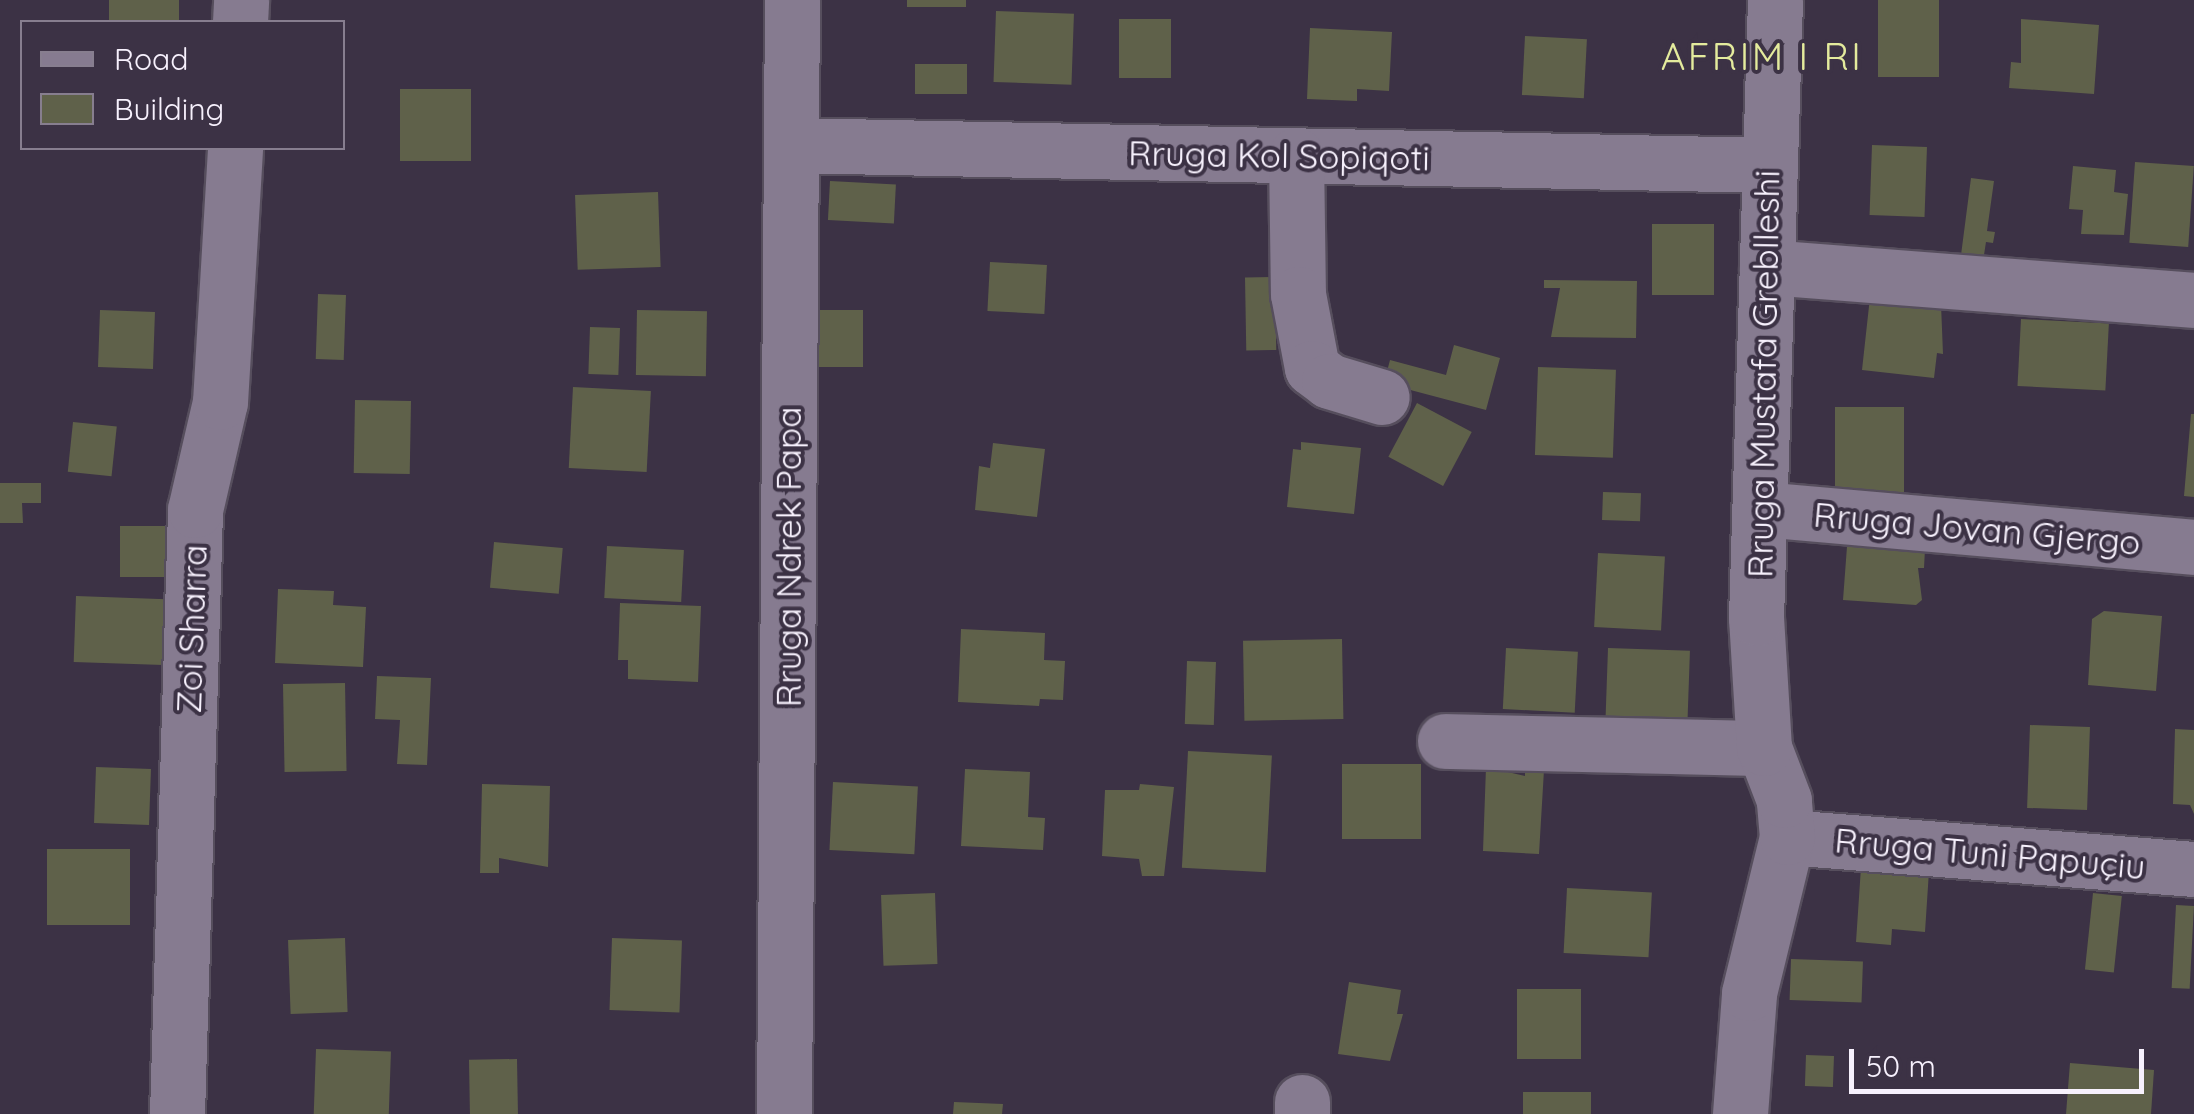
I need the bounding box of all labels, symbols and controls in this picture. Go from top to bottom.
legend [20,20,345,150]
district label: AFRIM I RI [1661,34,1863,80]
text: Road [114,40,188,78]
text: Building [114,90,224,128]
street label: Rruga Kol Sopiqoti [1128,131,1430,179]
street label: Rruga Mustafa Greblleshi [1738,170,1788,578]
street label: Rruga Ndrek Papa [767,407,809,707]
street label: Rruga Jovan Gjergo [1812,493,2142,563]
street label: Zoi Sharra [167,544,215,714]
street label: Rruga Tuni Papuçiu [1833,819,2147,887]
scale bar [1854,1029,2149,1091]
text: 50 m [1866,1047,1936,1085]

